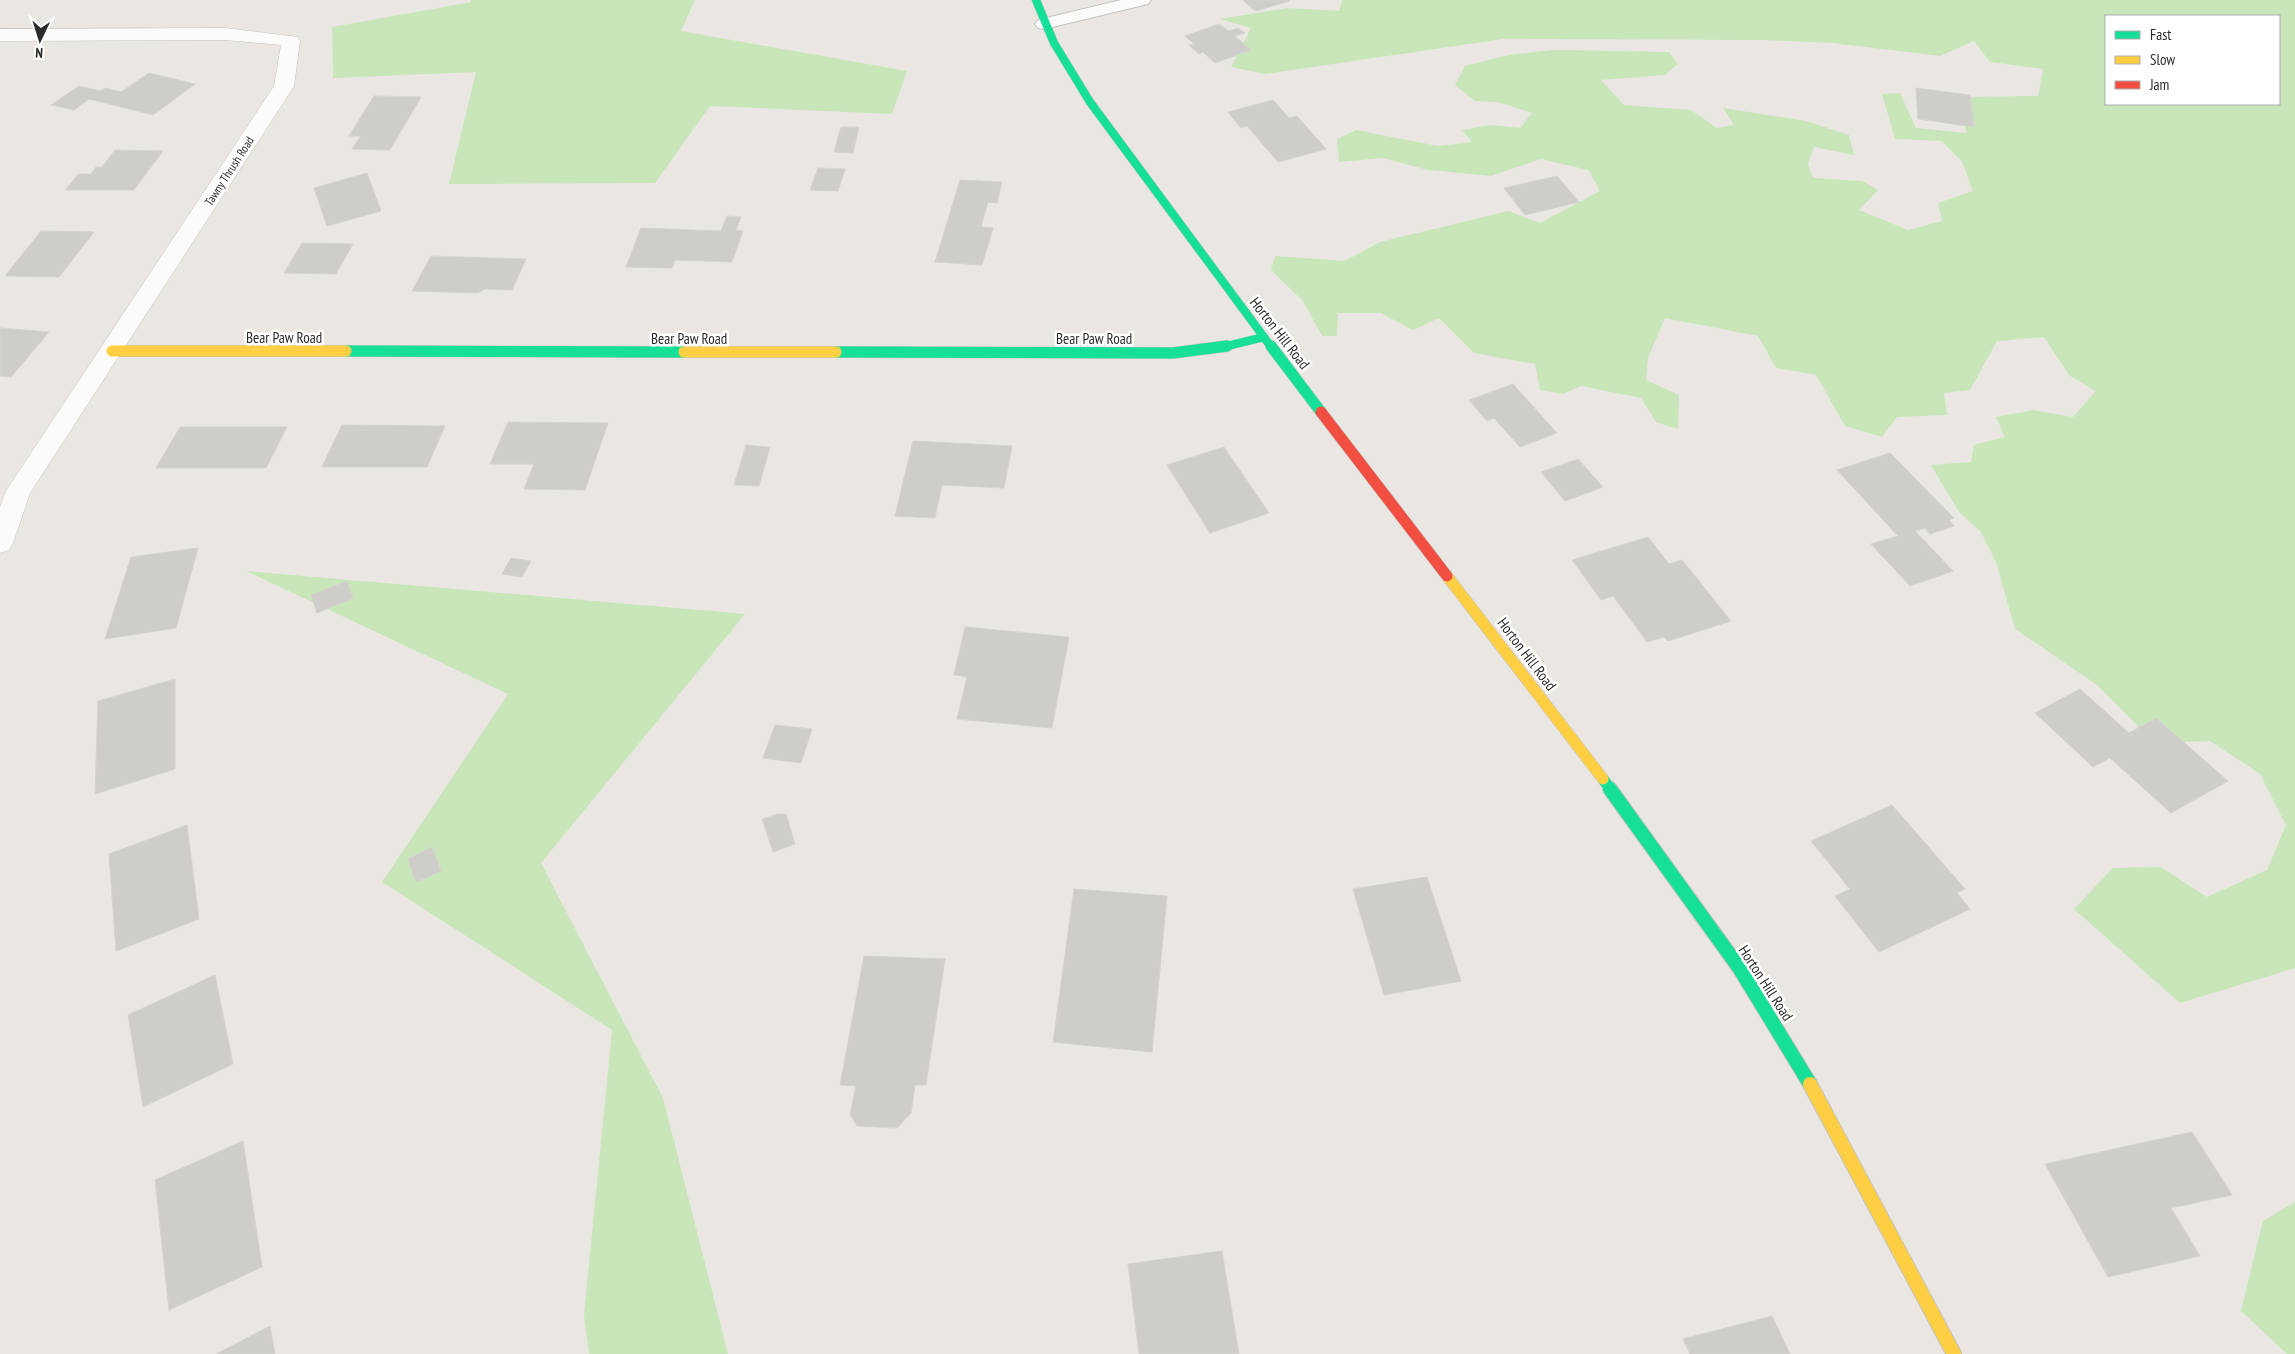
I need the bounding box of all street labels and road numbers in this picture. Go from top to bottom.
street label: Tawny Thrush Road [201,134,257,208]
street label: Horton Hill Road [1246,293,1314,373]
street label: Bear Paw Road [246,328,322,347]
street label: Bear Paw Road [651,329,727,348]
street label: Bear Paw Road [1056,329,1132,348]
street label: Horton Hill Road [1493,614,1561,694]
street label: Horton Hill Road [1735,942,1797,1024]

